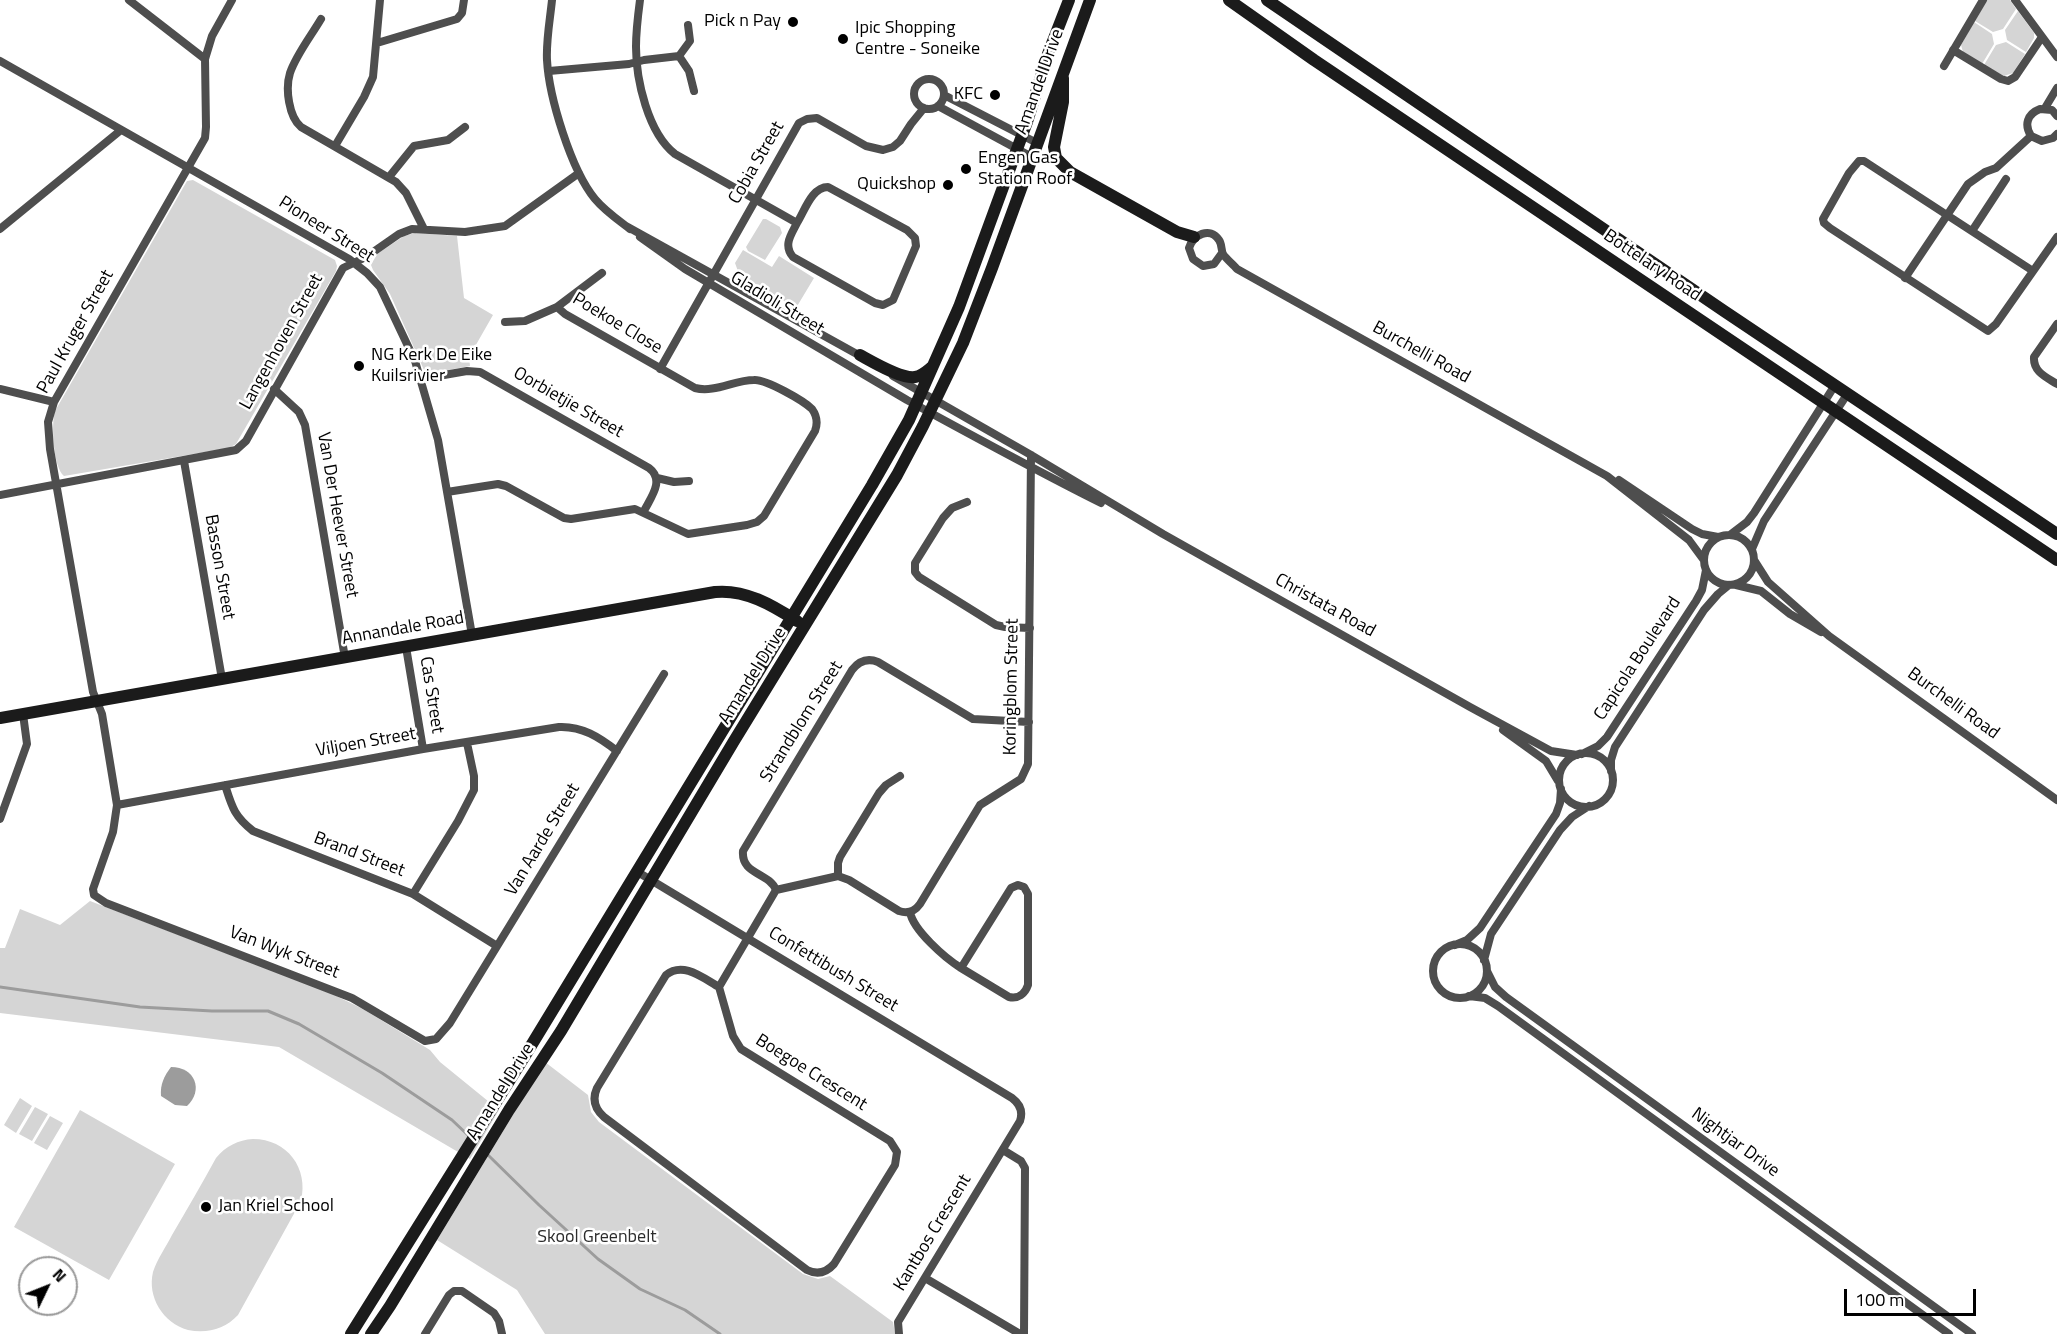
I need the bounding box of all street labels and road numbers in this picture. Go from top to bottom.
street label: Amandel Drive [1011,26,1069,138]
street label: Cobia Street [725,118,789,208]
street label: Pioneer Street [274,192,378,268]
street label: Bottelary Road [1599,225,1705,307]
street label: Paul Kruger Street [33,266,119,398]
street label: Gladioli Street [726,268,828,340]
street label: Langenhoven Street [236,270,328,414]
street label: Poekoe Close [568,289,666,359]
street label: Burchelli Road [1368,317,1474,389]
street label: Oorbietjie Street [509,363,627,443]
street label: Van Der Heever Street [312,431,362,599]
street label: Basson Street [199,513,239,621]
street label: Christata Road [1271,570,1379,642]
street label: Capicola Boulevard [1590,593,1686,725]
street label: Annandale Road [340,608,466,650]
street label: Koringblom Street [1000,618,1024,756]
street label: Amandel Drive [715,623,791,729]
street label: Cas Street [414,655,448,735]
street label: Strandblom Street [756,657,848,787]
street label: Burchelli Road [1903,663,2003,745]
street label: Viljoen Street [314,724,418,762]
street label: Van Aarde Street [501,780,585,900]
street label: Brand Street [310,828,408,882]
street label: Van Wyk Street [226,922,342,984]
street label: Confettibush Street [764,923,902,1017]
street label: Boegoe Crescent [751,1030,871,1116]
street label: Amandel Drive [463,1039,539,1145]
street label: Nightjar Drive [1687,1104,1783,1182]
street label: Kantbos Crescent [890,1171,976,1295]

